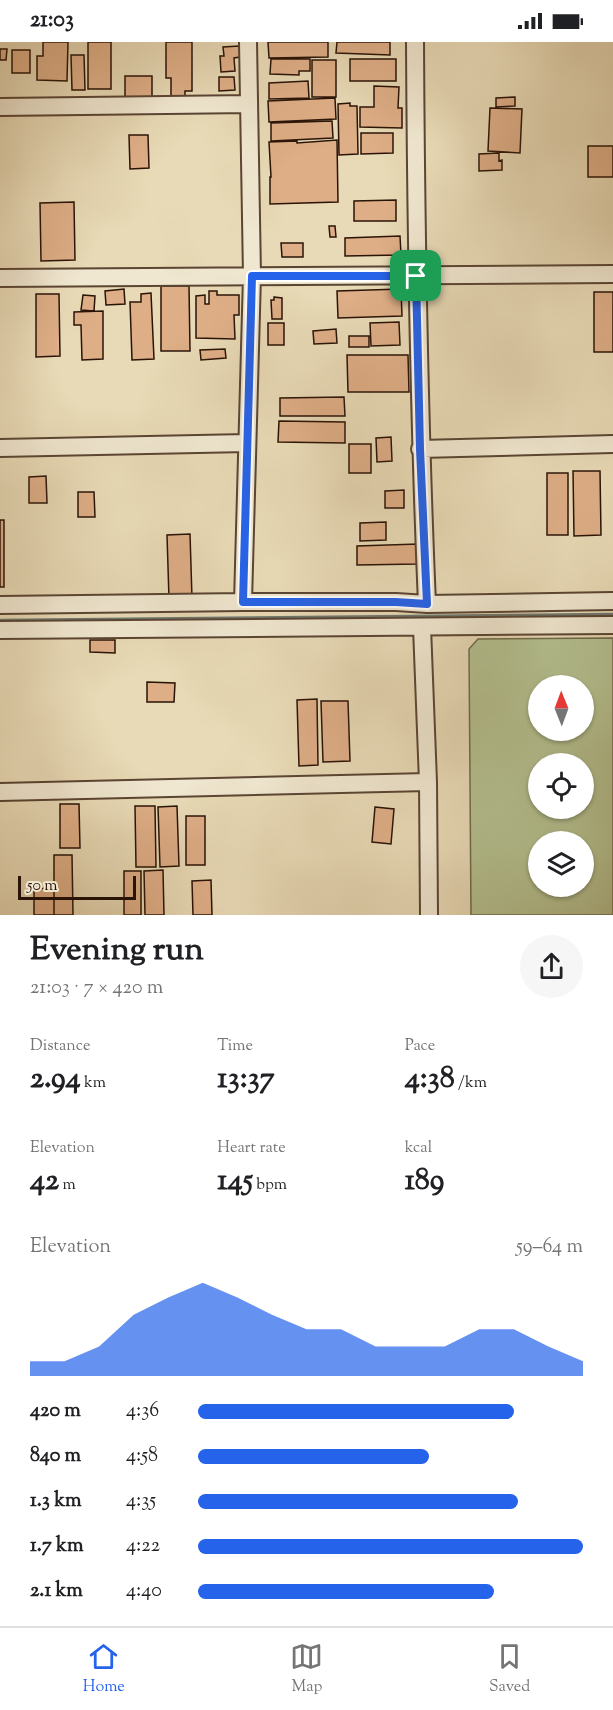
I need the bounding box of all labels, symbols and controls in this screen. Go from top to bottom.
text: 21:03 [30,5,74,37]
pin [390,250,441,301]
icon: arrive [399,259,432,292]
north arrow [528,675,594,741]
map controls [528,675,594,897]
button: locate [528,753,594,819]
button: layers [528,831,594,897]
scale bar [18,873,136,900]
text: 50 m [27,875,58,898]
text: Evening run [30,927,204,975]
button: share [520,935,583,998]
text: 21:03 · 7 × 420 m [30,974,163,1003]
text: Distance [30,1035,90,1058]
text: Time [217,1035,253,1058]
text: Pace [405,1035,435,1058]
text: 2.94 [30,1058,81,1101]
text: 13:37 [217,1058,275,1101]
text: 4:38 [405,1058,455,1101]
text: km [81,1072,106,1095]
text: /km [455,1072,487,1095]
text: Elevation [30,1137,95,1160]
text: Heart rate [217,1137,286,1160]
text: kcal [405,1137,432,1160]
text: 42 [30,1160,59,1203]
text: 145 [217,1160,253,1203]
text: 189 [405,1160,444,1203]
text: m [59,1174,76,1197]
text: bpm [253,1174,287,1197]
text: Elevation [30,1233,111,1262]
text: 59–64 m [516,1233,583,1262]
text: 420 m [30,1397,81,1426]
text: 4:36 [126,1397,159,1426]
text: 840 m [30,1442,81,1471]
text: 4:58 [126,1442,158,1471]
text: 1.3 km [30,1487,82,1516]
text: 4:35 [126,1487,156,1516]
text: 1.7 km [30,1532,84,1561]
text: 4:22 [126,1532,160,1561]
text: 2.1 km [30,1577,83,1606]
text: 4:40 [126,1577,162,1606]
tab: Home [83,1640,125,1699]
tab: Map [290,1640,323,1699]
tab: Saved [489,1640,530,1699]

